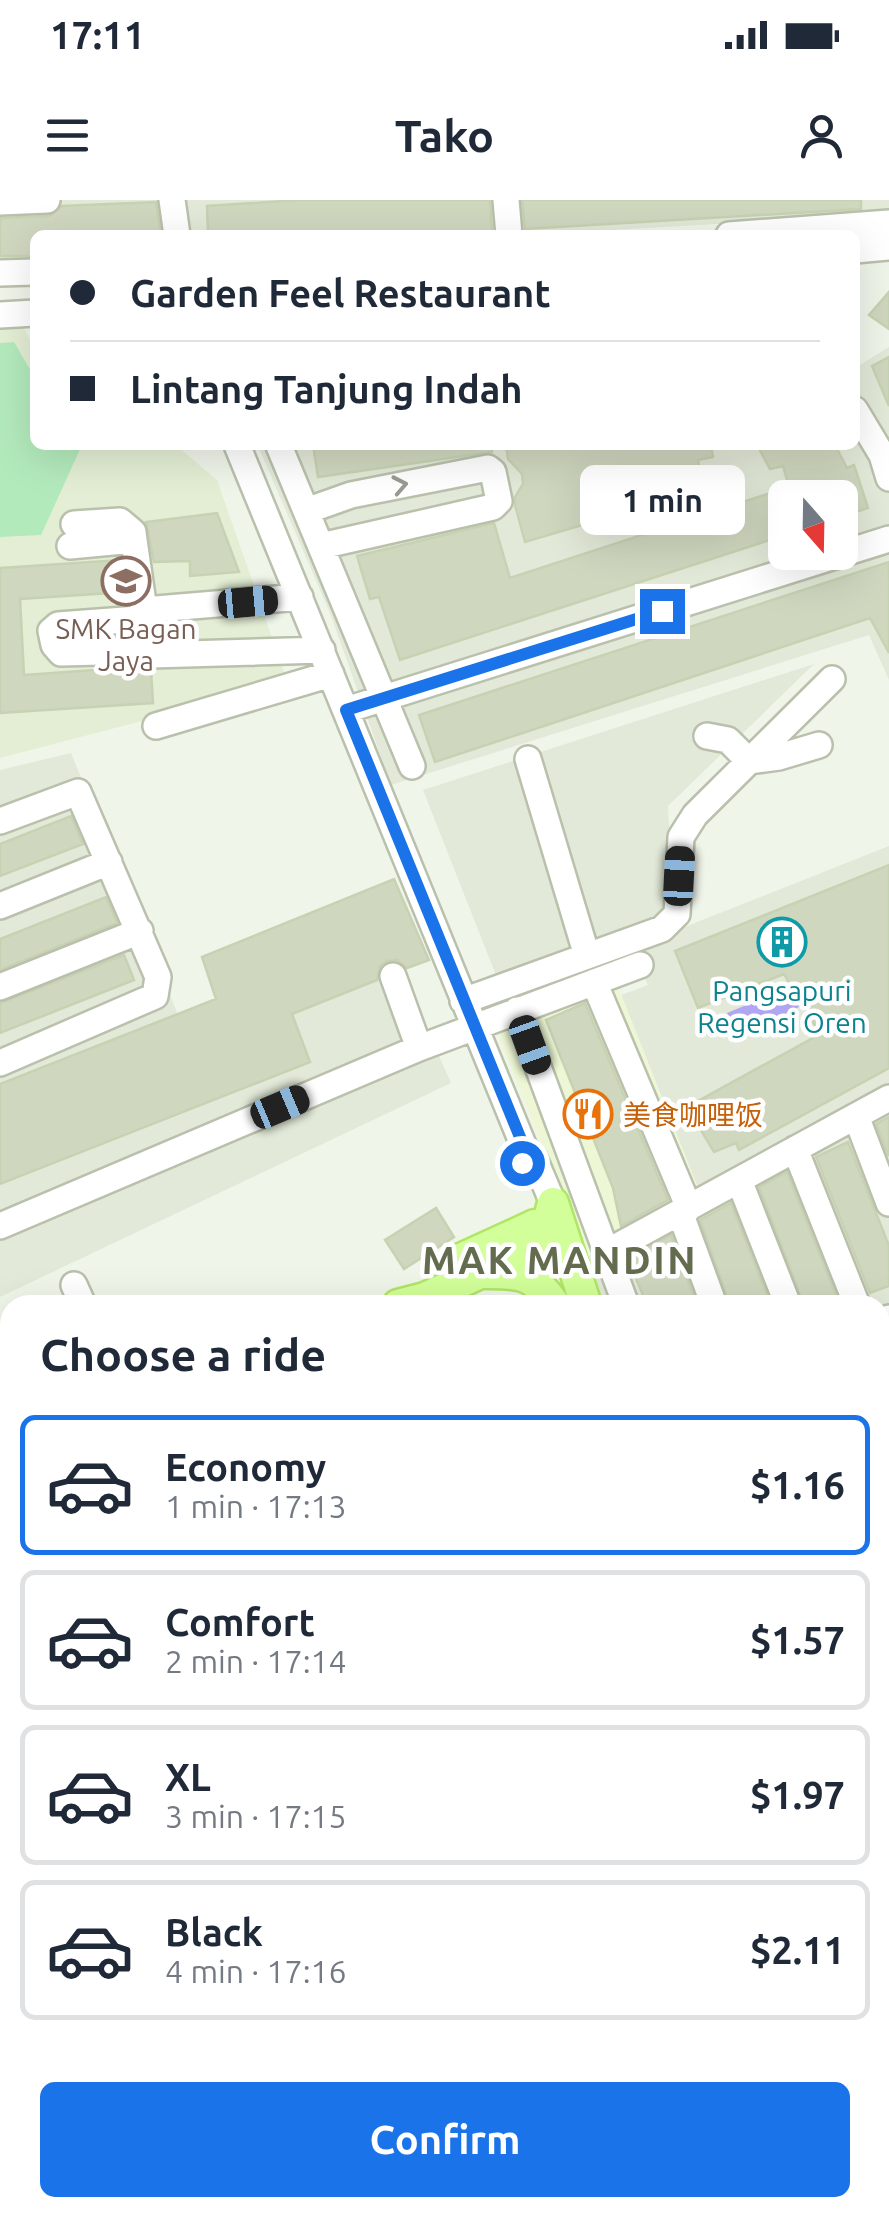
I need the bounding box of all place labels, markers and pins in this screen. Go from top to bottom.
school or university icon: SMK Bagan Jaya [100,555,152,607]
place label: SMK Bagan Jaya [55,613,197,676]
building icon: Pangsapuri Regensi Oren [756,916,808,968]
place label: Pangsapuri Regensi Oren [697,975,867,1038]
restaurant icon: 美食咖哩饭 [562,1088,614,1140]
place label: 美食咖哩饭 [623,1099,763,1130]

